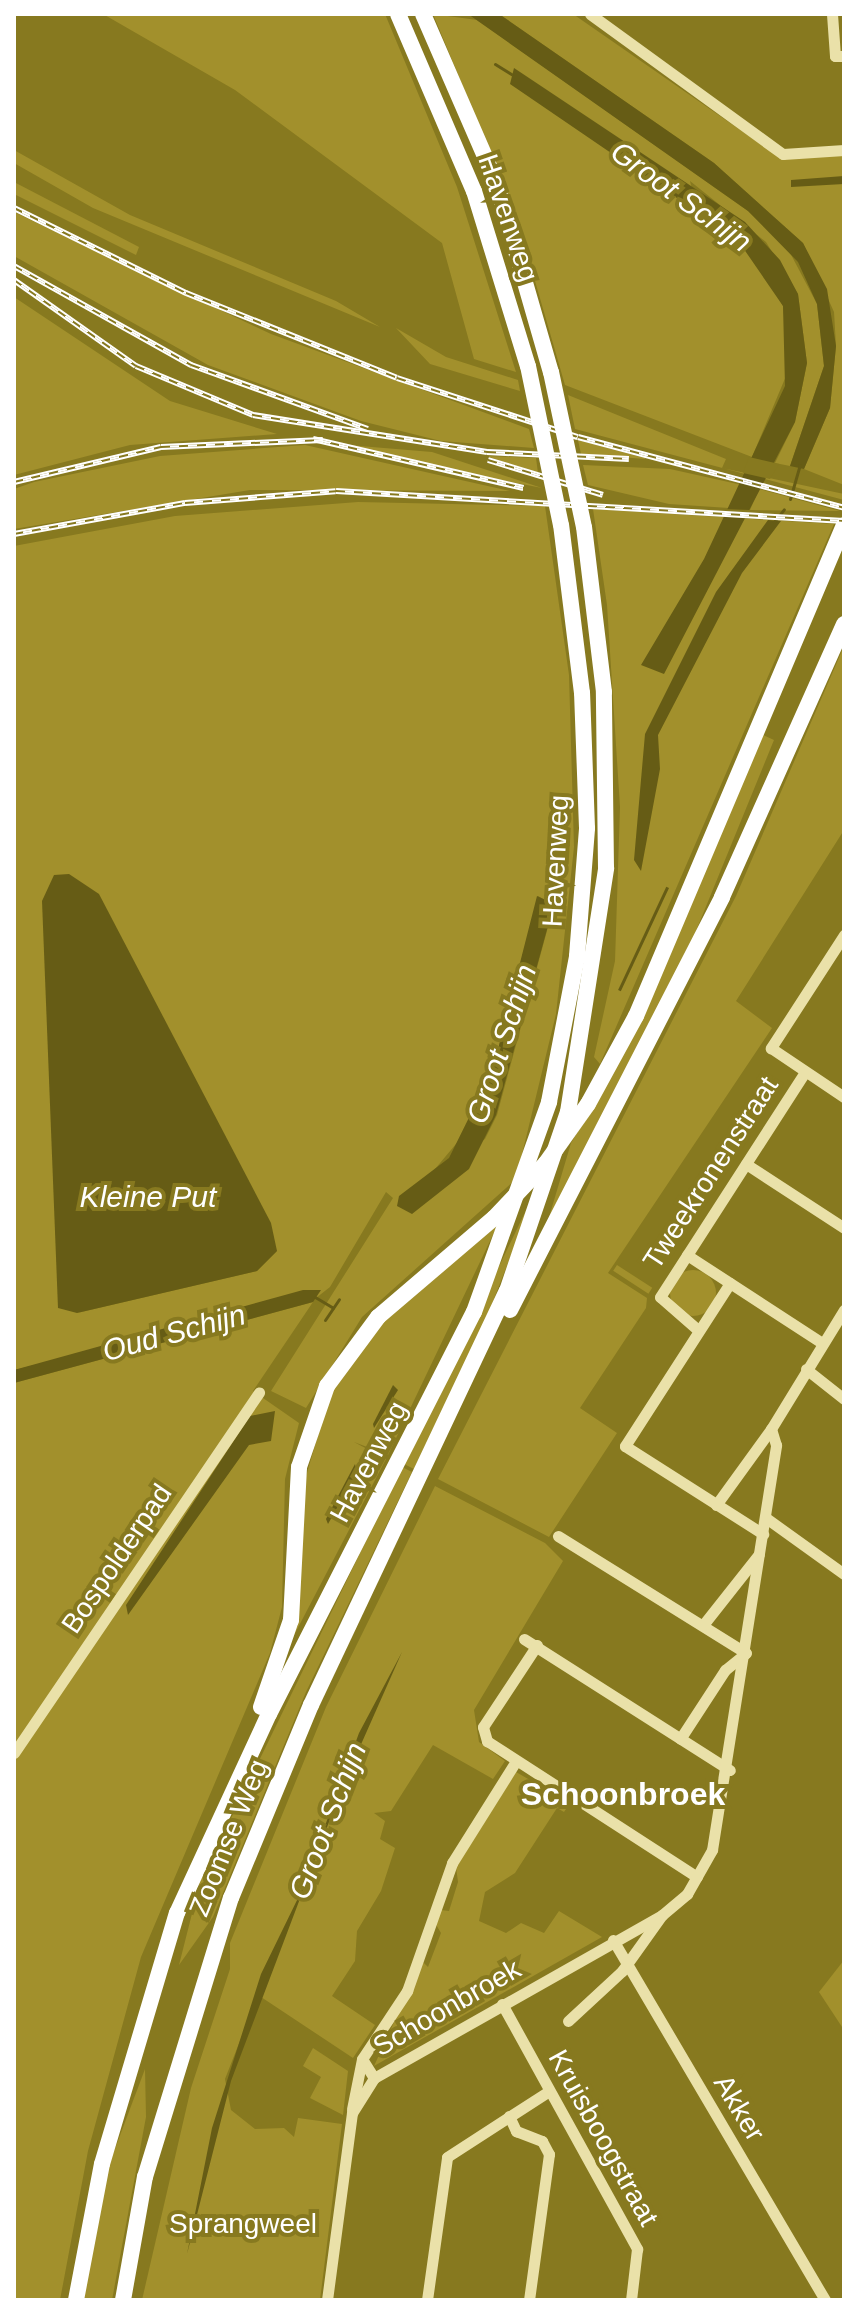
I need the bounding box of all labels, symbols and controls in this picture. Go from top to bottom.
water label: Groot Schijn [604,134,758,260]
street label: Havenweg [471,150,545,286]
street label: Havenweg [536,794,576,928]
water label: Groot Schijn [459,960,545,1128]
street label: Tweekronenstraat [636,1071,786,1275]
water label: Kleine Put [80,1179,216,1215]
water label: Oud Schijn [98,1297,250,1369]
street label: Havenweg [323,1396,415,1528]
street label: Bospolderpad [55,1478,179,1640]
water label: Groot Schijn [282,1737,374,1905]
street label: Zoomse Weg [182,1755,276,1921]
district label: Schoonbroek [521,1775,725,1813]
street label: Schoonbroek [367,1952,527,2064]
street label: Kruisboogstraat [541,2044,665,2232]
street label: Akker [706,2069,772,2147]
park label: Sprangweel [169,2207,317,2241]

